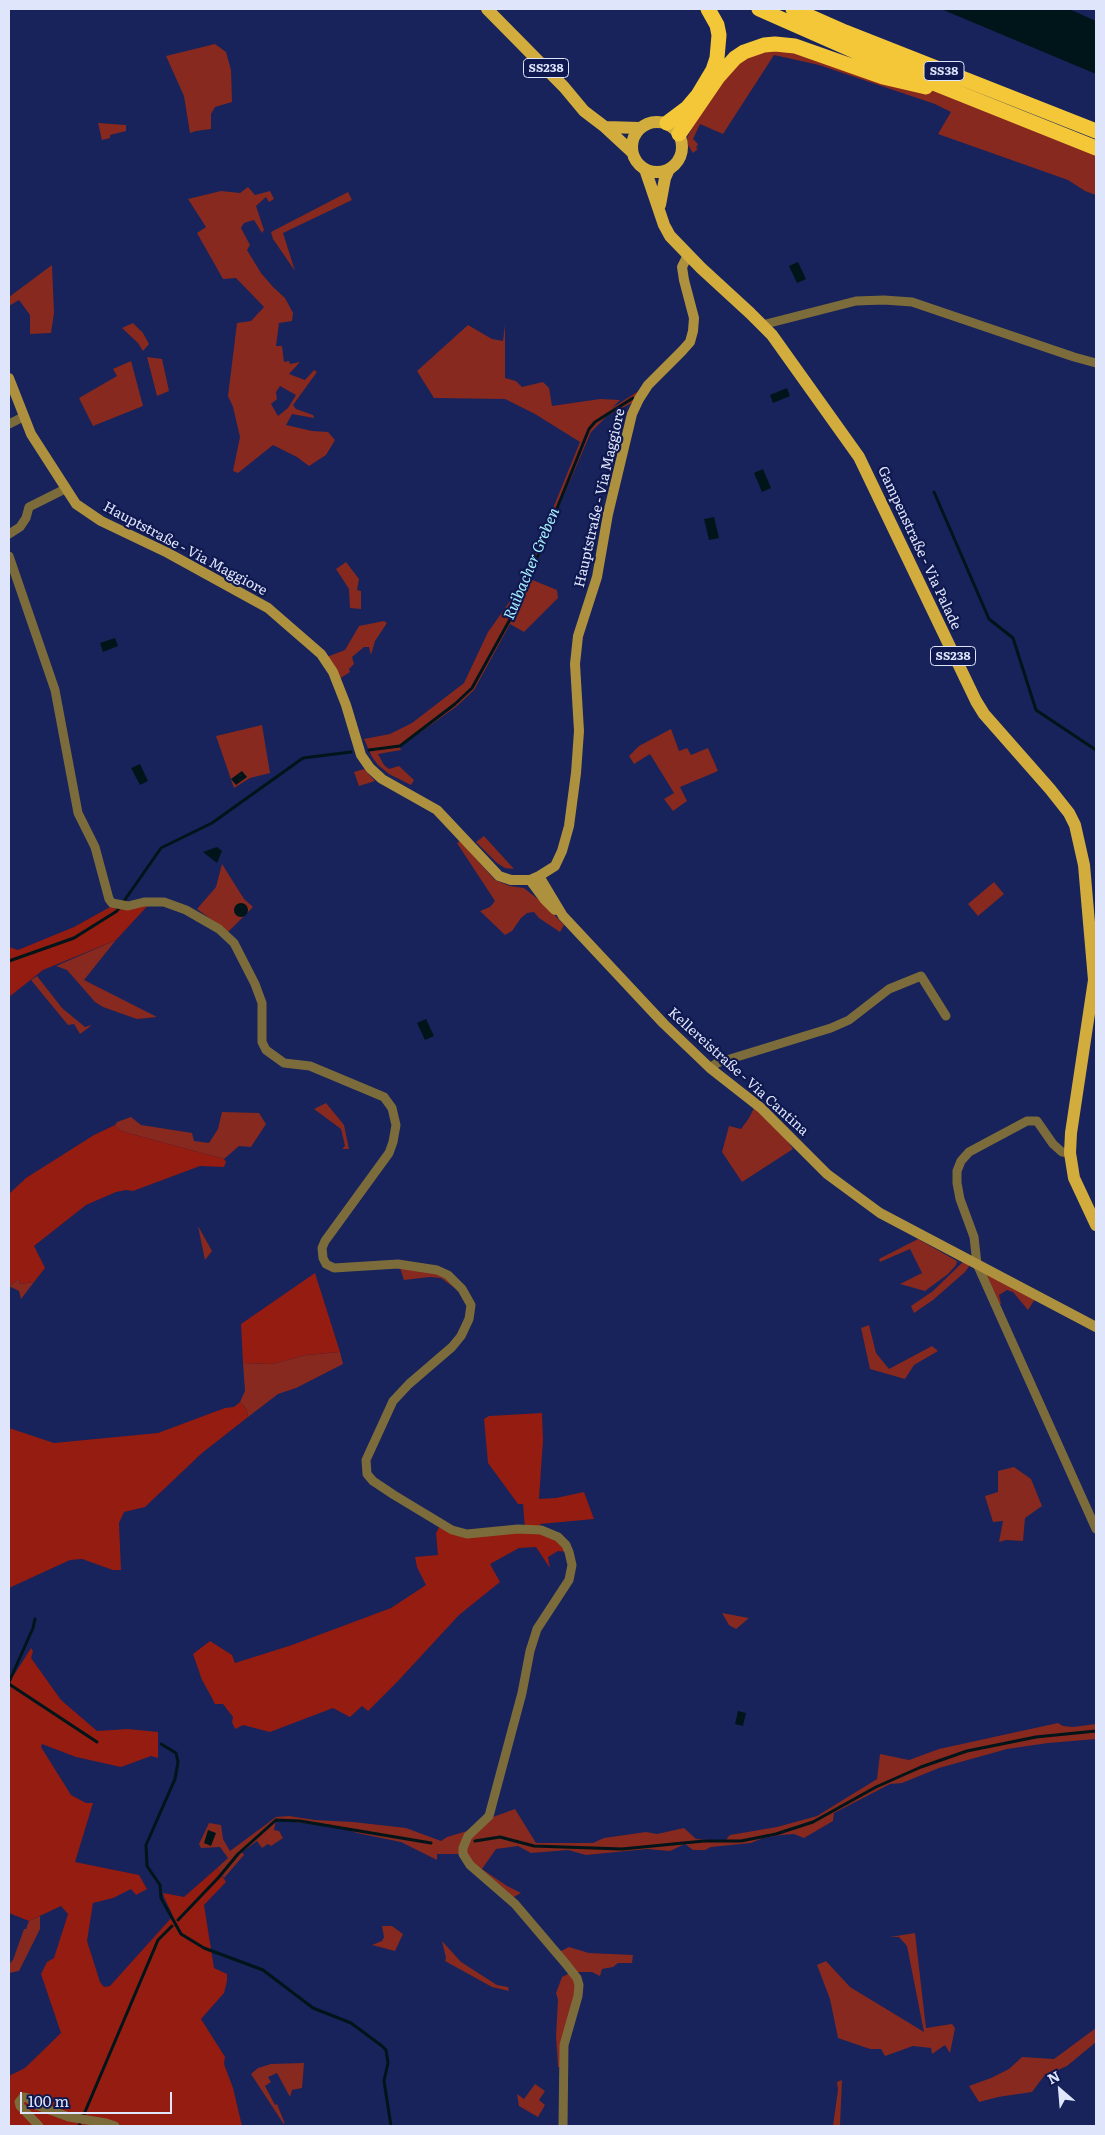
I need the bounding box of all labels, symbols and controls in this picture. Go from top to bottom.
road number: SS238 [524,58,568,78]
road number: SS38 [924,61,964,80]
street label: Hauptstraße - Via Maggiore [571,407,629,589]
street label: Gampenstraße - Via Palade [874,464,964,632]
street label: Hauptstraße - Via Maggiore [100,499,270,599]
water label: Ruibacher Greben [500,505,564,623]
road number: SS238 [930,646,976,666]
street label: Kellereistraße - Via Cantina [664,1004,812,1140]
north arrow [1035,2065,1085,2115]
text: N [1043,2065,1063,2088]
scale bar [22,2082,175,2114]
text: 100 m [28,2089,69,2112]

